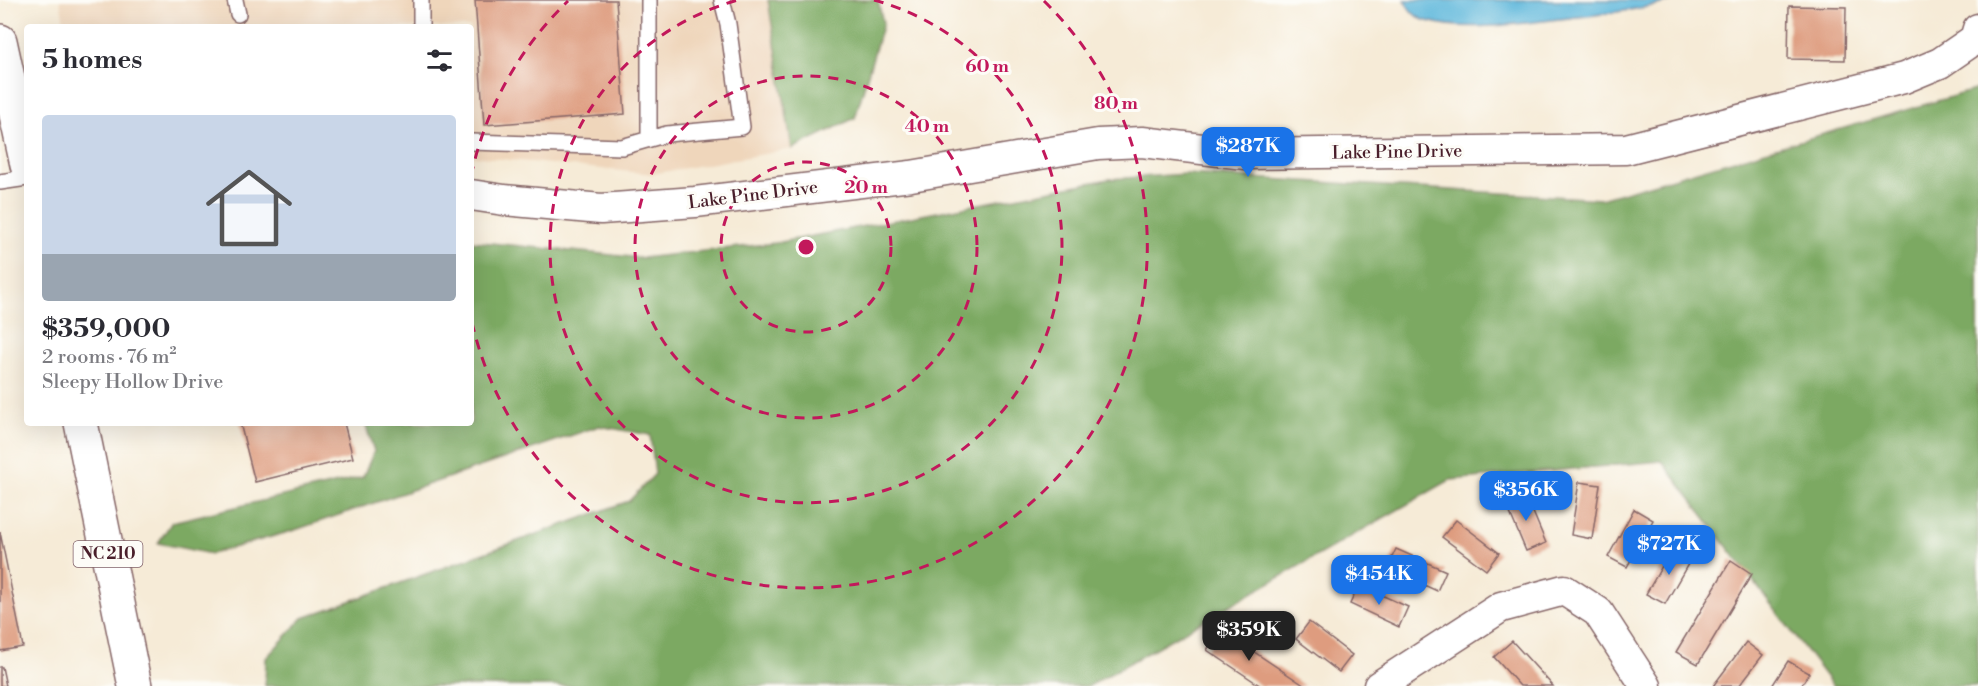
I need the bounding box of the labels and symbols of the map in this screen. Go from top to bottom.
text: 60 m [965,55,1009,78]
text: 80 m [1094,92,1139,115]
text: 40 m [905,115,950,138]
pin: $287K [1206,127,1290,178]
street label: Lake Pine Drive [1331,139,1463,165]
street label: Lake Pine Drive [687,176,819,214]
text: 20 m [844,176,888,199]
centre of rings [796,237,816,257]
pin: $356K [1484,471,1568,522]
pin: $727K [1627,525,1711,576]
road number: NC 210 [74,541,142,567]
pin: $454K [1337,555,1421,606]
pin: $359K [1207,611,1291,662]

